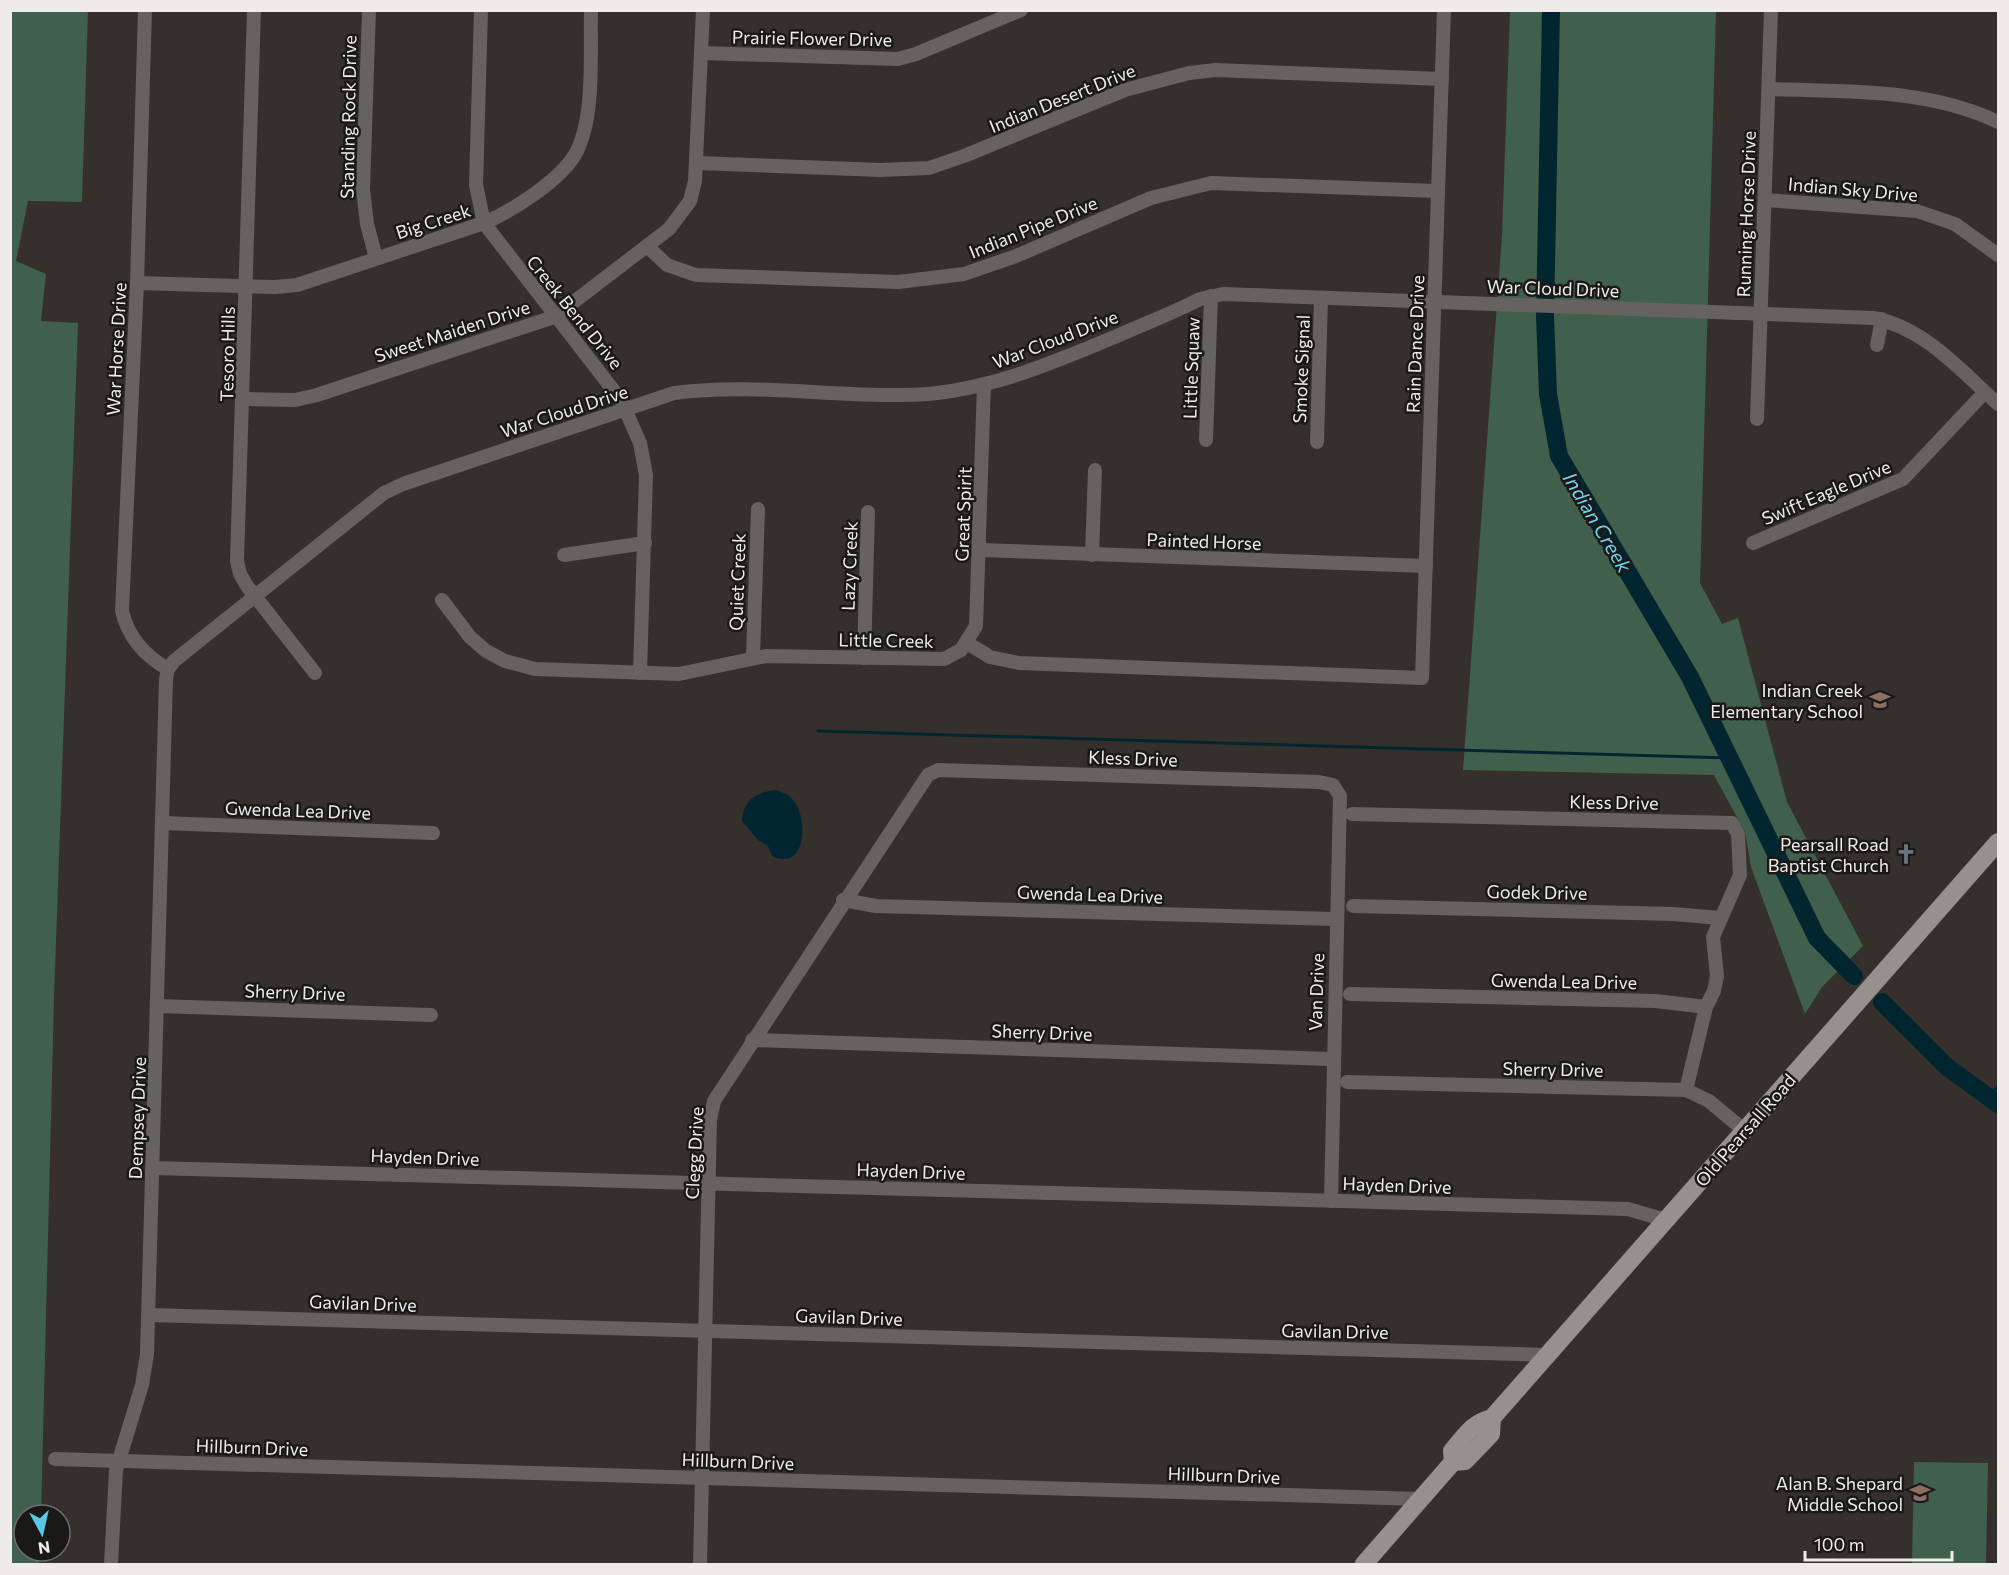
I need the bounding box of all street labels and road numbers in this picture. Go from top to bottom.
street label: Prairie Flower Drive [732,26,892,50]
street label: Standing Rock Drive [336,35,360,199]
street label: Indian Desert Drive [986,59,1138,137]
street label: Running Horse Drive [1732,130,1760,298]
street label: Indian Sky Drive [1787,172,1919,206]
street label: Indian Pipe Drive [966,191,1100,263]
street label: Big Creek [393,199,473,243]
street label: Creek Bend Drive [522,251,628,373]
street label: Rain Dance Drive [1402,275,1428,413]
street label: War Cloud Drive [1486,275,1620,301]
street label: War Horse Drive [102,282,130,416]
street label: Sweet Maiden Drive [371,295,533,367]
street label: War Cloud Drive [989,305,1121,373]
street label: Tesoro Hills [215,306,239,402]
street label: Smoke Signal [1288,314,1314,424]
street label: Little Squaw [1178,317,1204,419]
street label: War Cloud Drive [498,380,630,442]
street label: Swift Eagle Drive [1758,455,1894,529]
street label: Great Spirit [950,466,976,562]
street label: Lazy Creek [836,521,862,611]
street label: Painted Horse [1146,528,1262,554]
street label: Quiet Creek [724,533,750,631]
street label: Little Creek [838,628,934,652]
street label: Kless Drive [1088,745,1178,771]
street label: Kless Drive [1569,790,1659,814]
street label: Gwenda Lea Drive [225,796,371,824]
street label: Gwenda Lea Drive [1017,880,1163,908]
street label: Godek Drive [1487,880,1587,904]
street label: Van Drive [1304,953,1328,1031]
street label: Gwenda Lea Drive [1491,969,1637,993]
street label: Sherry Drive [244,979,346,1005]
street label: Sherry Drive [991,1019,1093,1045]
street label: Dempsey Drive [124,1056,150,1180]
street label: Sherry Drive [1502,1057,1604,1081]
street label: Old Pearsall Road [1690,1069,1800,1191]
street label: Clegg Drive [681,1106,707,1200]
street label: Hayden Drive [370,1144,480,1170]
street label: Hayden Drive [856,1158,966,1184]
street label: Hayden Drive [1342,1172,1452,1198]
street label: Gavilan Drive [309,1290,417,1316]
street label: Gavilan Drive [795,1304,903,1330]
street label: Gavilan Drive [1281,1319,1389,1343]
street label: Hillburn Drive [195,1434,309,1460]
street label: Hillburn Drive [681,1448,795,1474]
street label: Hillburn Drive [1167,1462,1281,1488]

